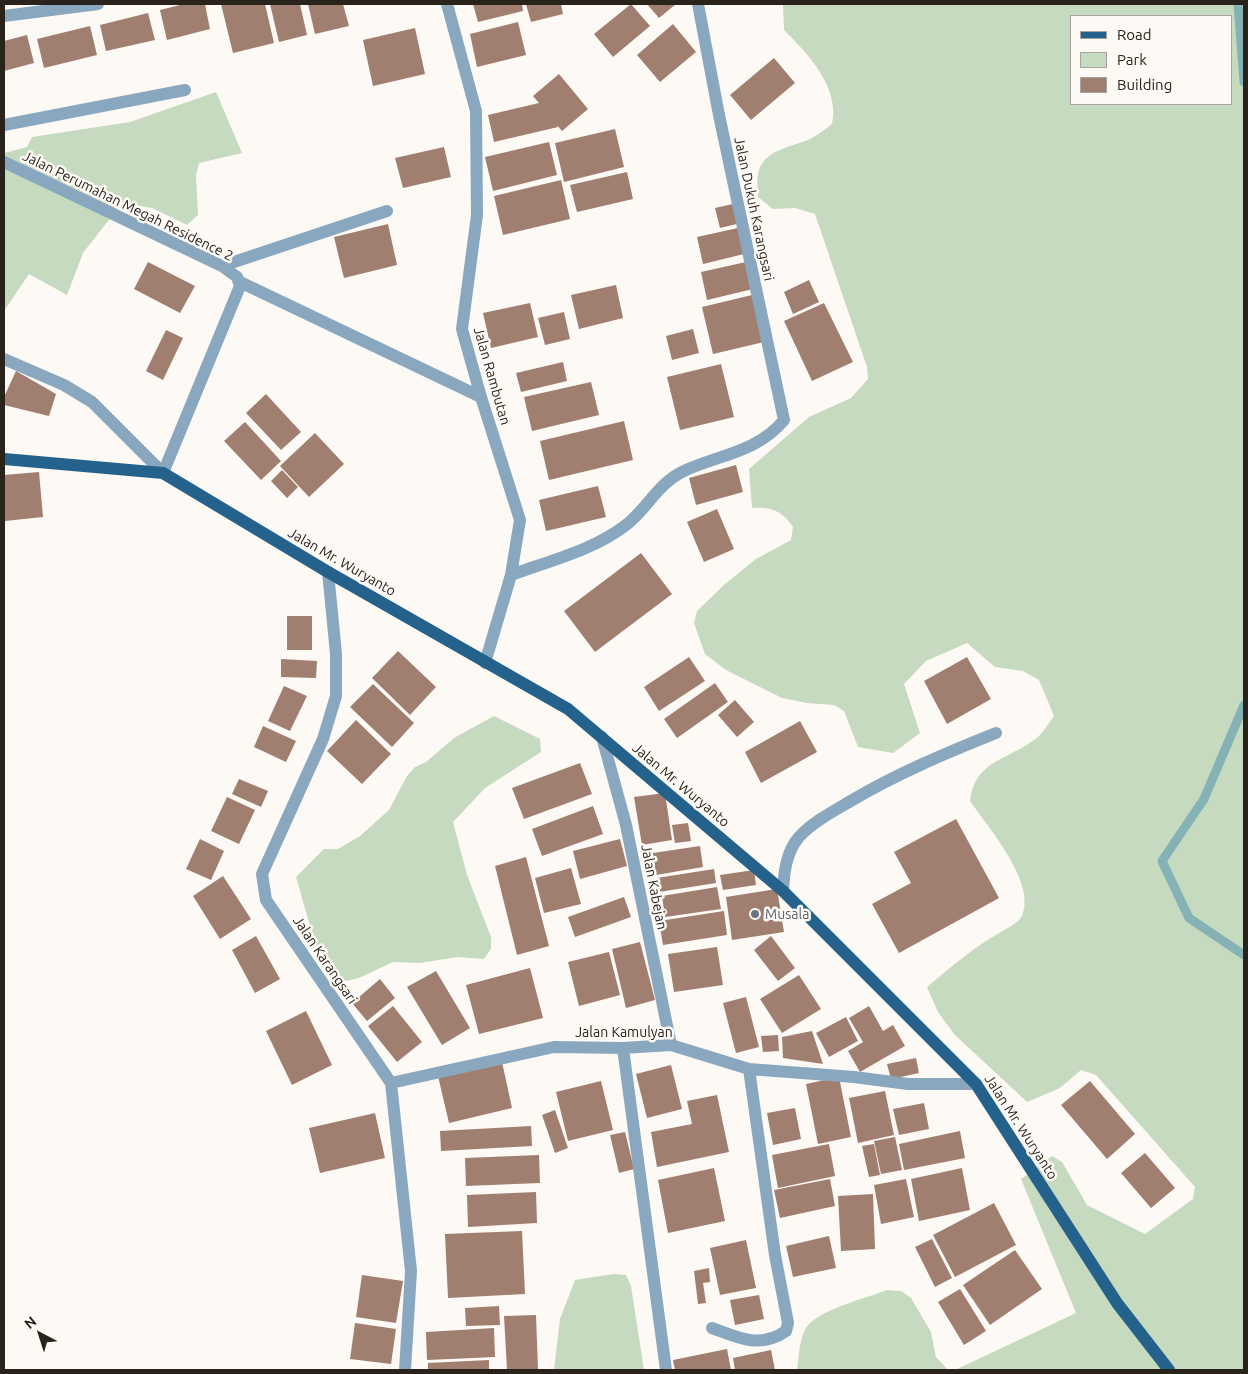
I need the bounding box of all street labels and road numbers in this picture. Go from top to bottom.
street label: Jalan Dukuh Karangsari [731,136,777,282]
street label: Jalan Perumahan Megah Residence 2 [20,148,236,264]
street label: Jalan Rambutan [470,325,514,427]
street label: Jalan Mr. Wuryanto [285,524,399,600]
street label: Jalan Mr. Wuryanto [629,739,733,831]
street label: Jalan Kabejan [638,843,670,931]
street label: Jalan Karangsari [289,913,361,1007]
street label: Jalan Kamulyan [575,1024,673,1040]
street label: Jalan Mr. Wuryanto [981,1071,1061,1183]

